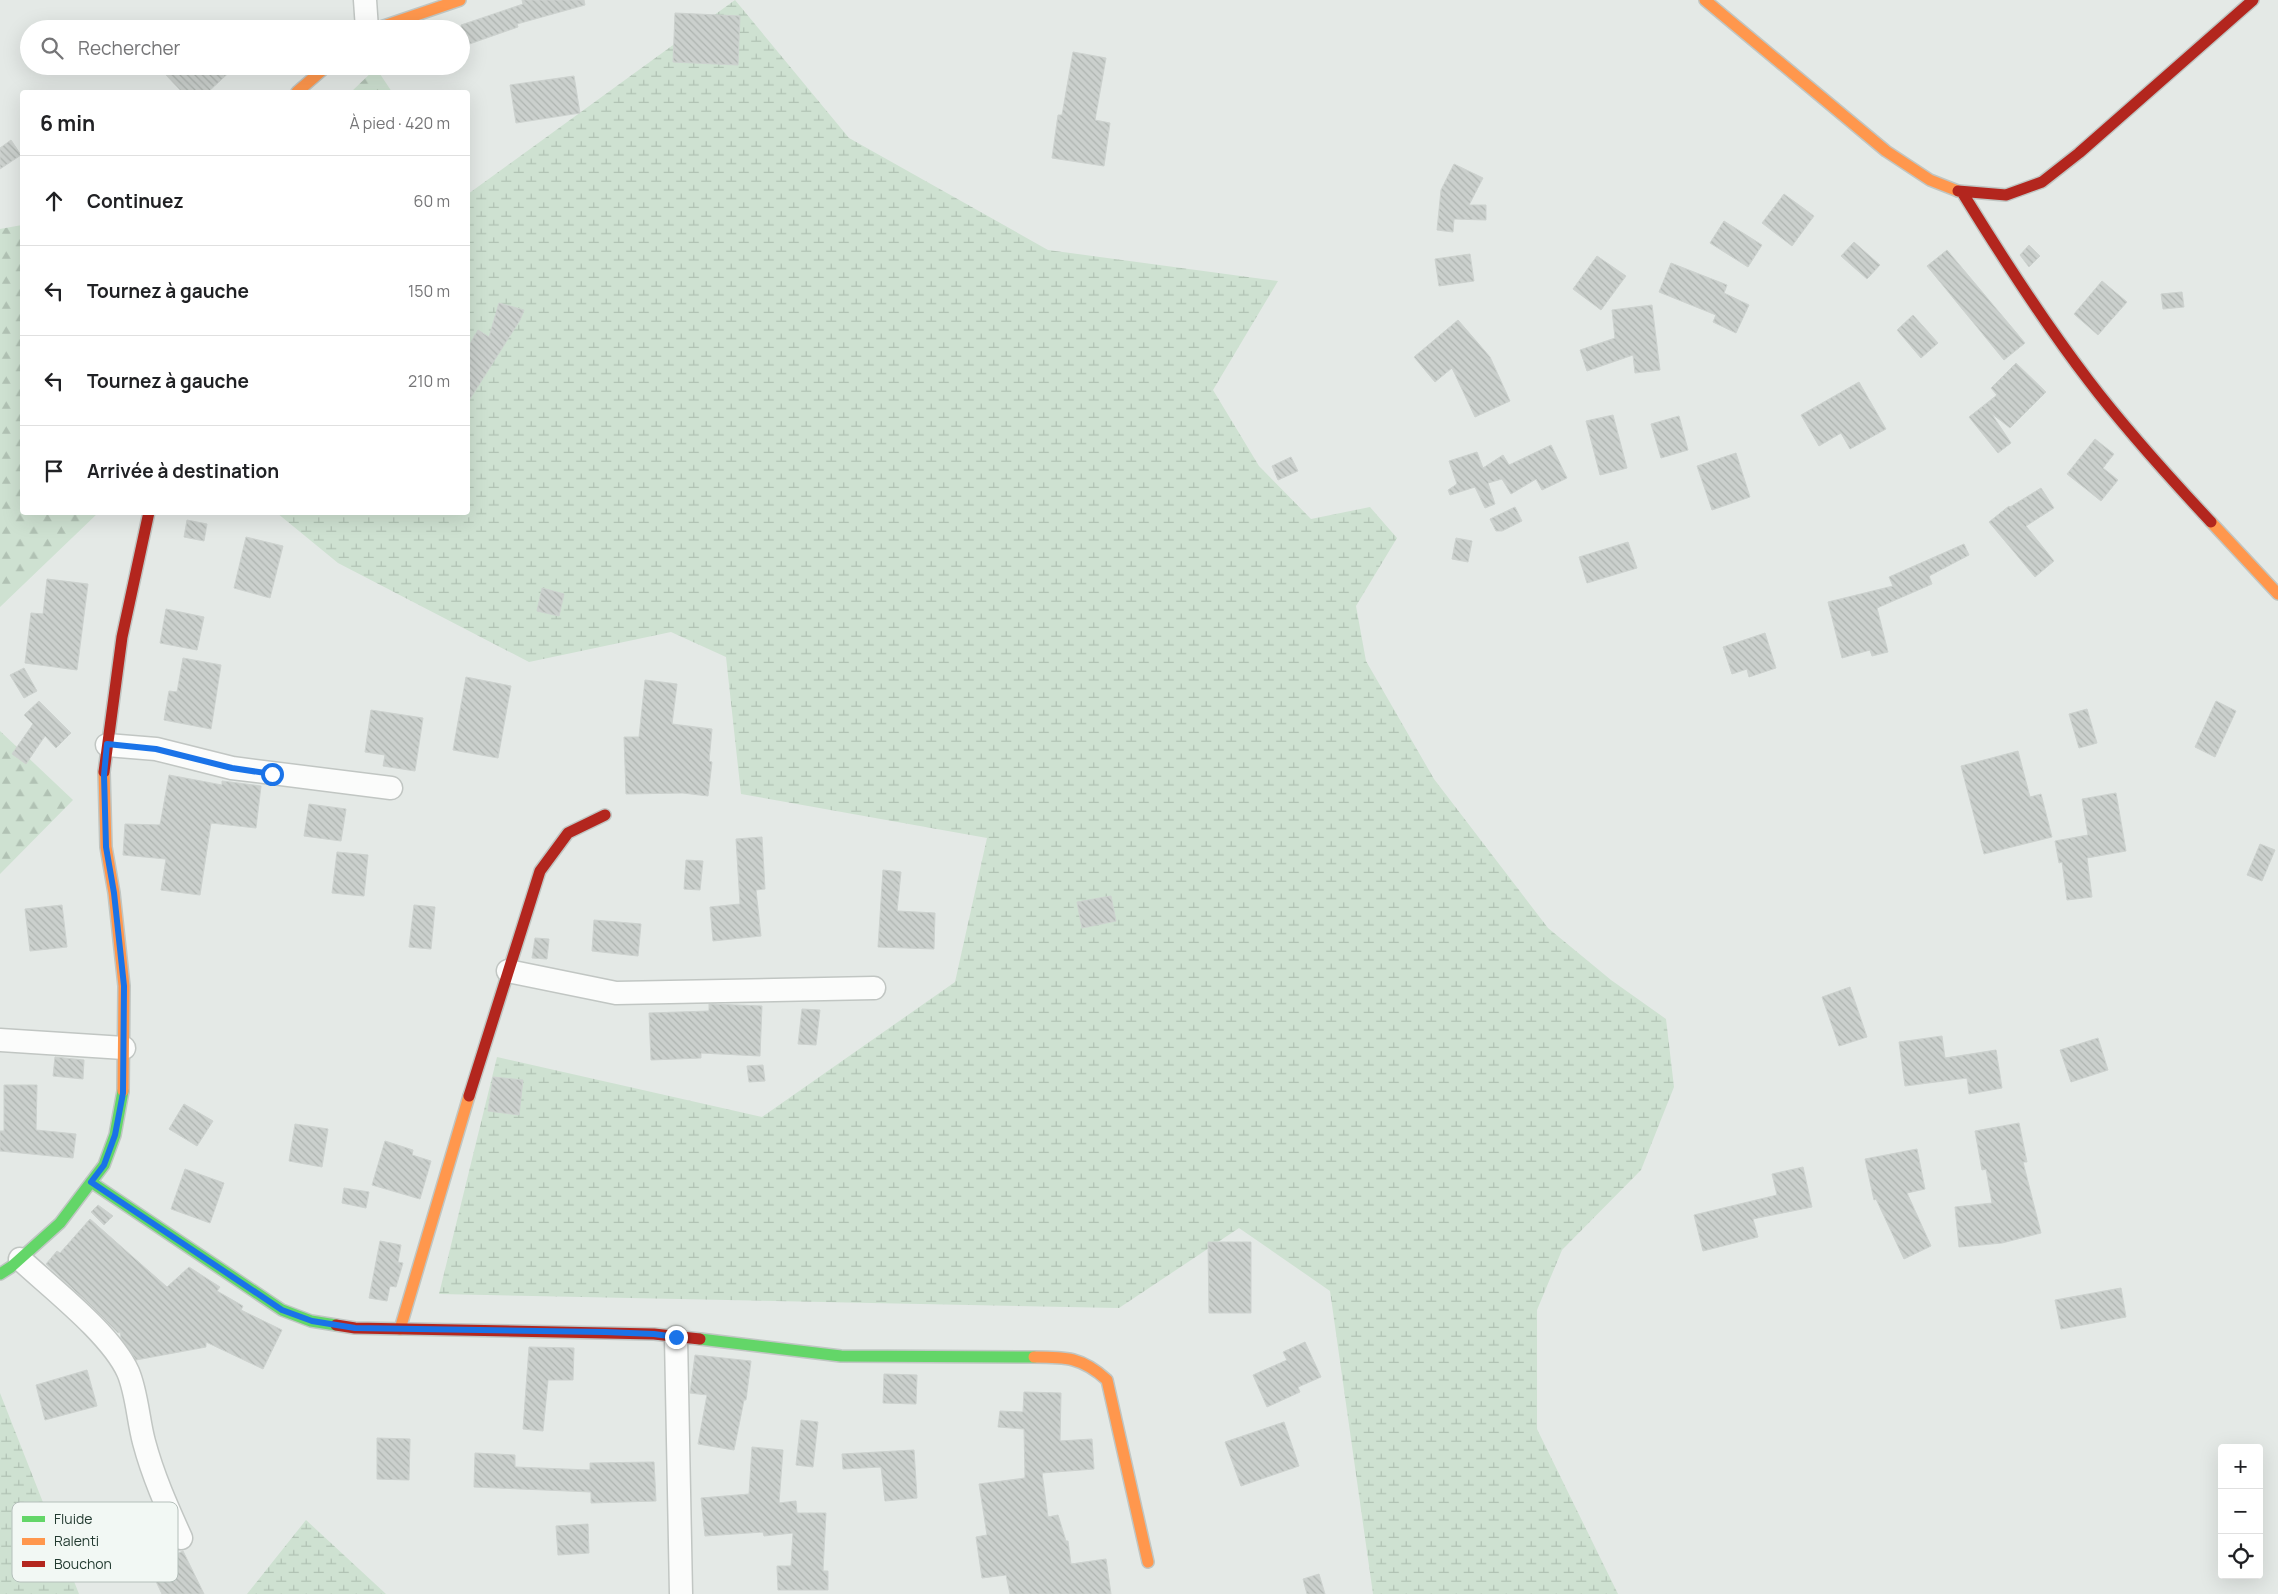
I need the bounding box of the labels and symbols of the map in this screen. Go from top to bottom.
route start [261,763,284,786]
route end [665,1326,688,1349]
legend [12,1502,178,1582]
text: Fluide [54,1509,92,1528]
text: Ralenti [54,1531,99,1550]
text: Bouchon [54,1554,112,1573]

